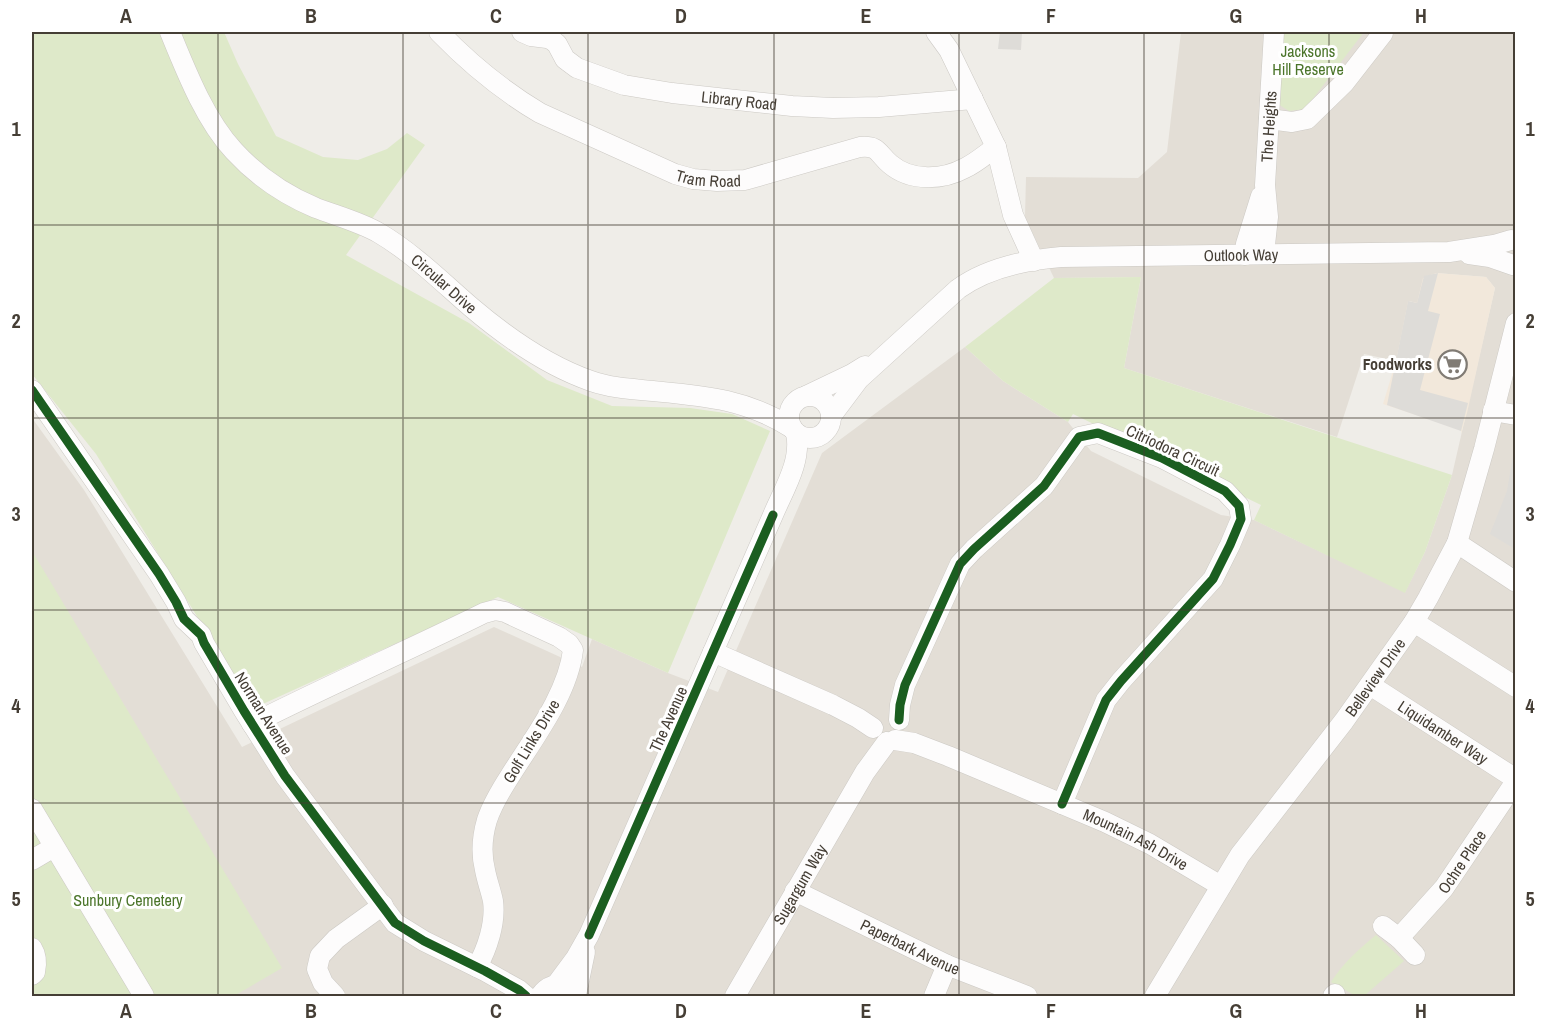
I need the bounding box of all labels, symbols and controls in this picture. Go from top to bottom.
text: A [120,2,132,29]
text: B [305,2,317,29]
text: C [490,2,502,29]
text: D [675,2,687,29]
text: E [861,2,872,29]
text: F [1046,2,1056,29]
text: G [1230,2,1242,29]
text: H [1415,2,1427,29]
park label: Jacksons Hill Reserve [1272,40,1344,80]
street label: Library Road [700,85,778,115]
street label: The Heights [1255,90,1282,163]
text: 1 [11,115,21,142]
text: 1 [1525,115,1535,142]
street label: Tram Road [673,164,741,192]
street label: Outlook Way [1204,243,1279,266]
street label: Circular Drive [407,249,482,319]
text: 2 [11,307,21,334]
text: 2 [1525,307,1535,334]
supermarket icon: Foodworks [1437,348,1469,380]
place label: Foodworks [1363,353,1432,375]
street label: Citriodora Circuit [1123,419,1224,481]
text: 3 [11,500,21,527]
text: 3 [1525,500,1535,527]
street label: Belleview Drive [1340,634,1410,721]
street label: Norman Avenue [230,667,298,759]
street label: The Avenue [644,683,692,755]
text: 4 [11,692,21,719]
text: 4 [1525,692,1535,719]
street label: Golf Links Drive [497,695,565,787]
street label: Liquidamber Way [1394,695,1493,769]
street label: Mountain Ash Drive [1080,803,1192,875]
street label: Ochre Place [1432,826,1491,898]
street label: Sugargum Way [768,840,832,929]
text: 5 [11,885,21,912]
text: 5 [1525,885,1535,912]
park label: Sunbury Cemetery [73,889,183,911]
street label: Paperbark Avenue [857,914,963,980]
text: A [120,997,132,1024]
text: B [305,997,317,1024]
text: C [490,997,502,1024]
text: D [675,997,687,1024]
text: E [861,997,872,1024]
text: F [1046,997,1056,1024]
text: G [1230,997,1242,1024]
text: H [1415,997,1427,1024]

